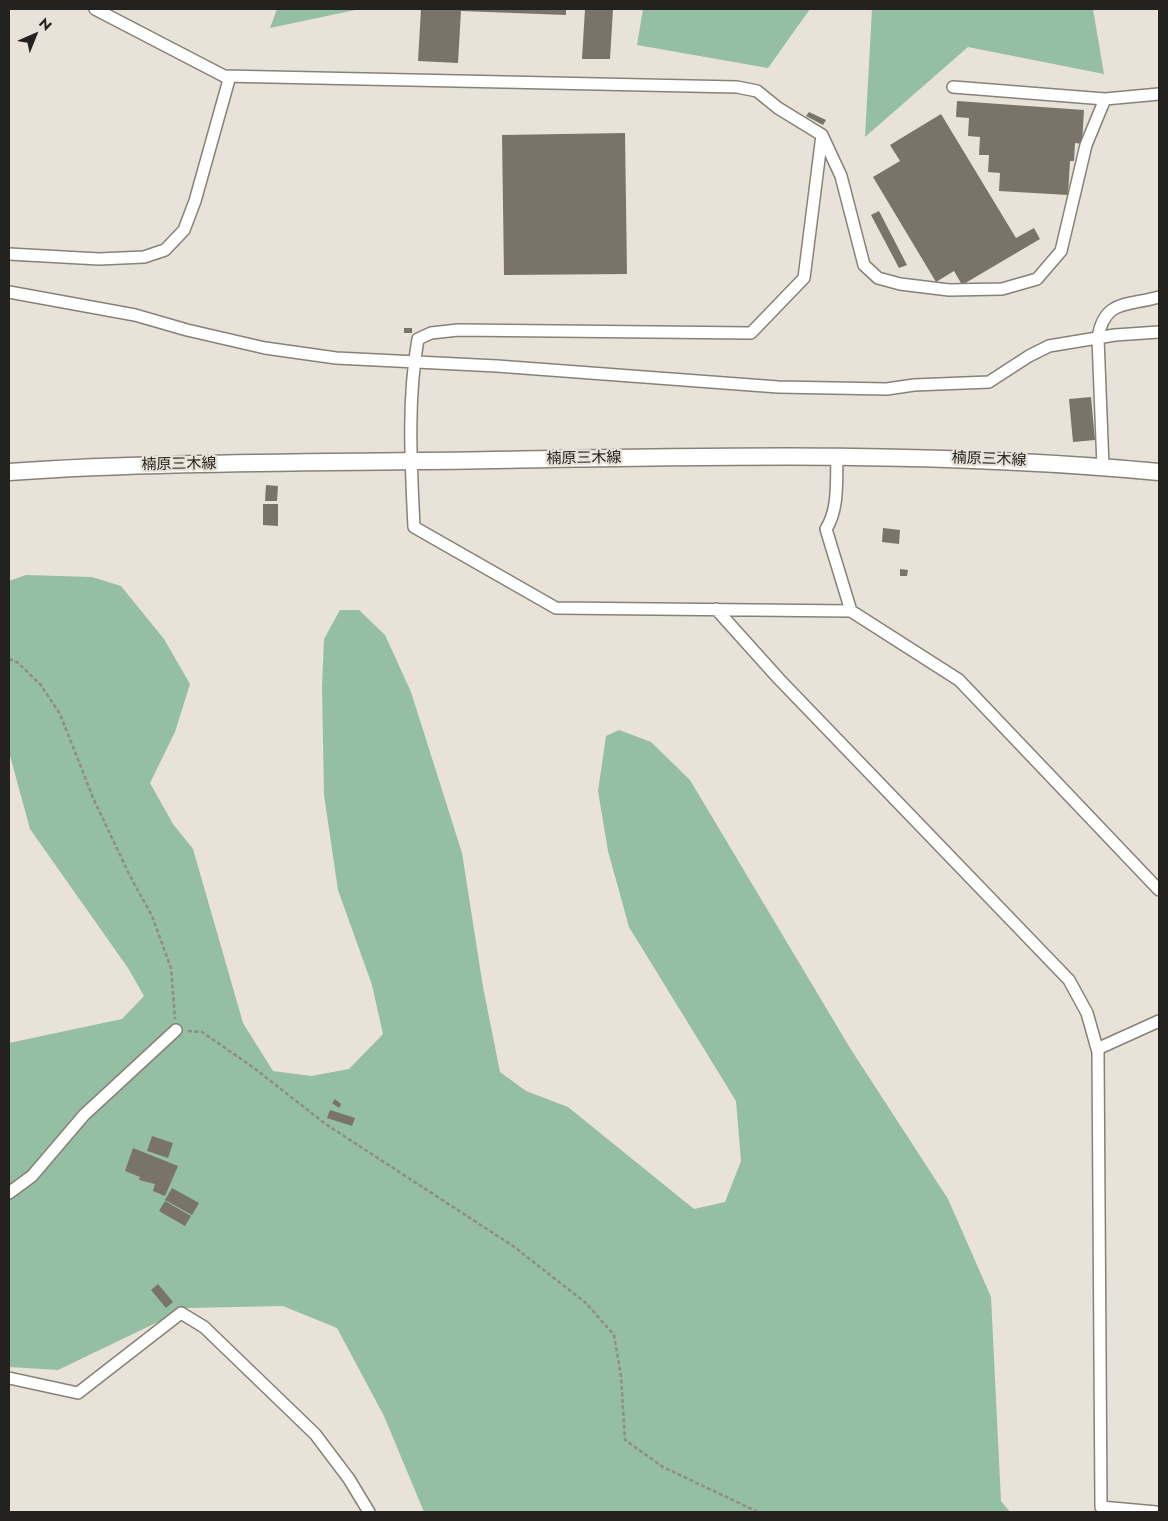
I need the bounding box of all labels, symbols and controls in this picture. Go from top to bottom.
north arrow [10,10,60,60]
text: N [34,13,56,35]
street label: 楠原三木線 [546,449,622,469]
street label: 楠原三木線 [951,450,1027,470]
street label: 楠原三木線 [141,455,217,475]

